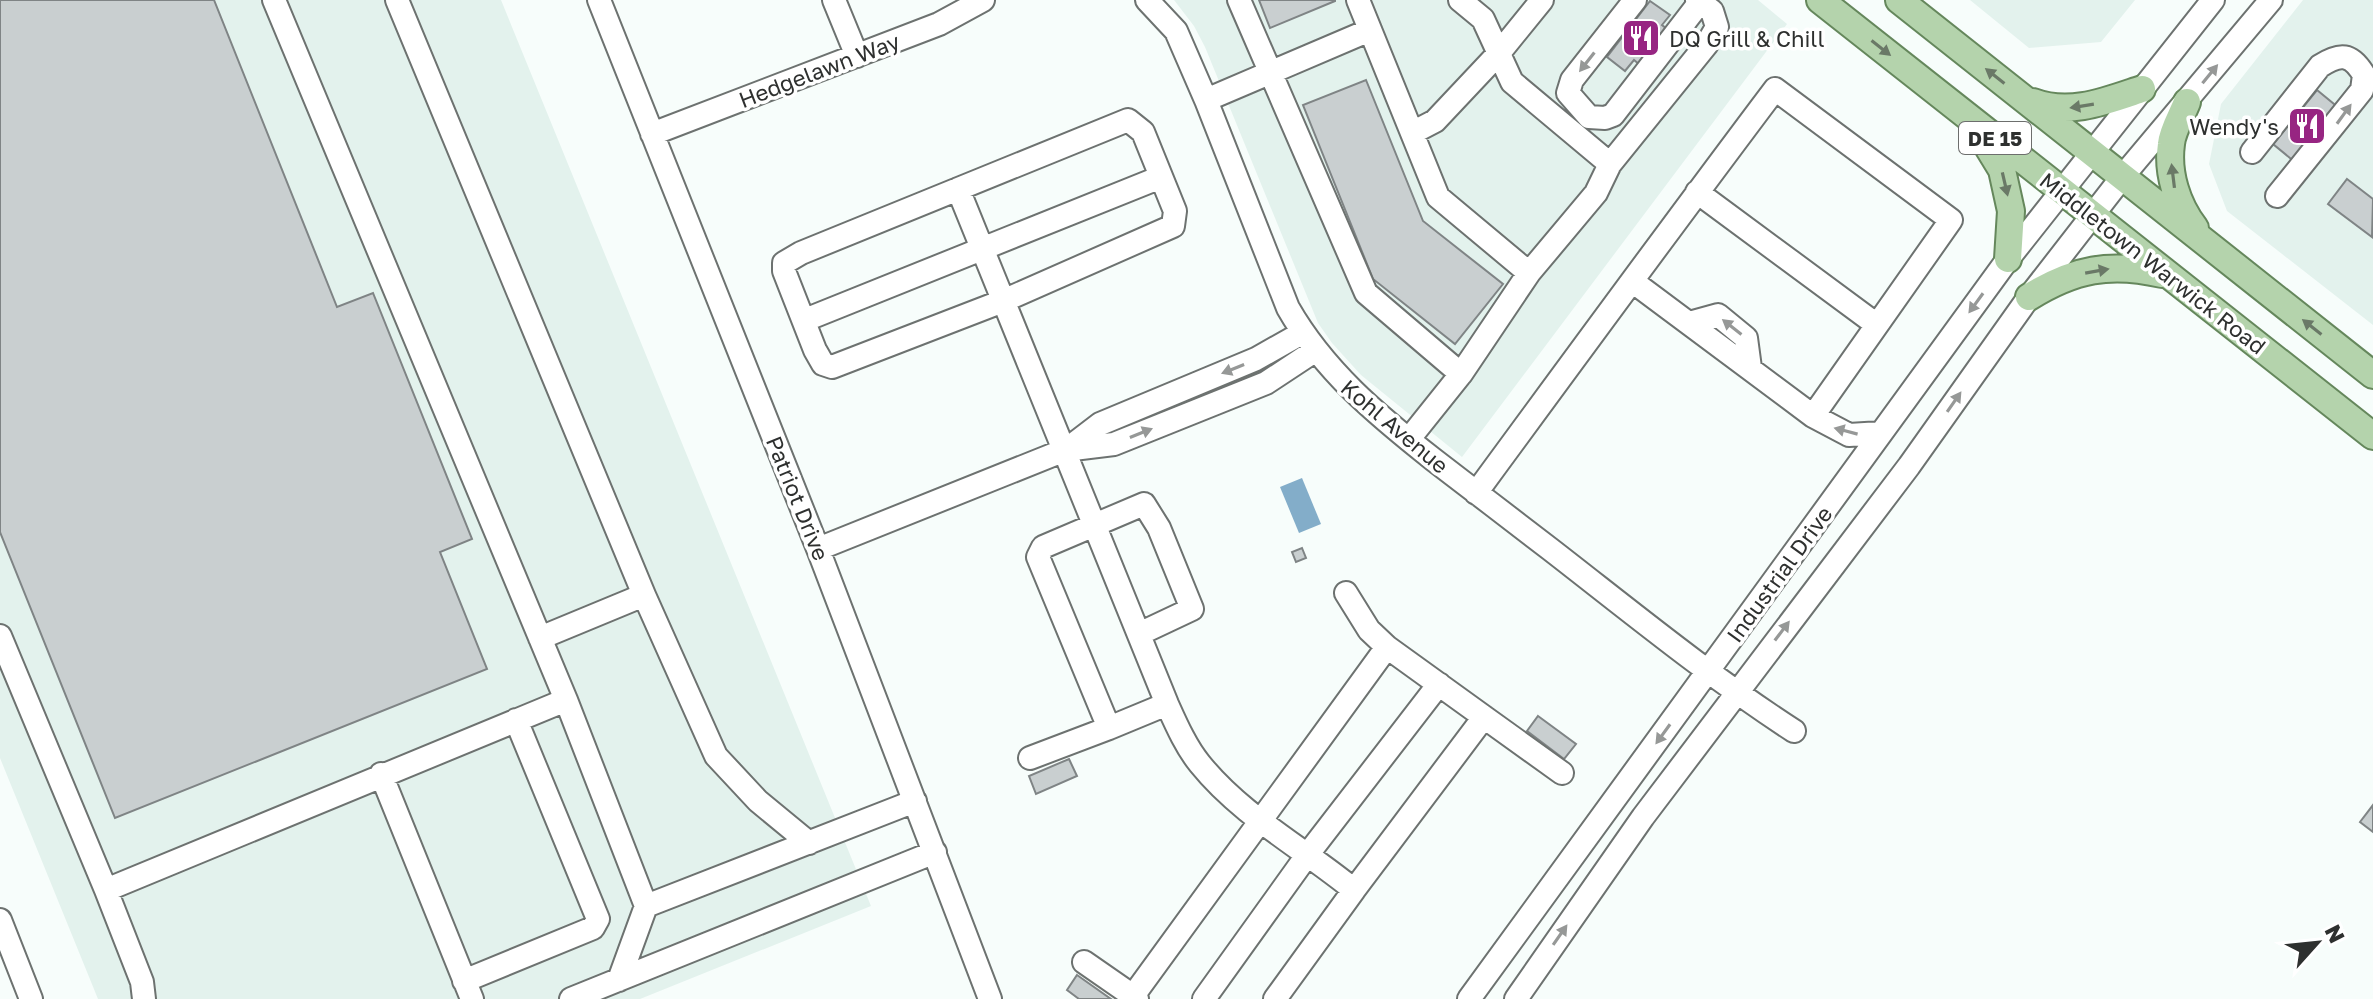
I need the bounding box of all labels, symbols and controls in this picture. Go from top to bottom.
restaurant icon: DQ Grill & Chill [1620,17,1662,59]
place label: DQ Grill & Chill [1669,25,1824,52]
street label: Hedgelawn Way [735,27,903,113]
one-way arrow [1871,40,1891,56]
one-way arrow [1579,52,1595,72]
one-way arrow [2201,65,2218,85]
one-way arrow [1985,68,2005,85]
one-way arrow [2070,100,2095,112]
one-way arrow [2336,104,2352,124]
restaurant icon: Wendy's [2286,105,2328,147]
place label: Wendy's [2189,113,2279,140]
road number: DE 15 [1959,122,2031,154]
one-way arrow [2167,163,2180,188]
street label: Middletown Warwick Road [2035,166,2271,360]
one-way arrow [1999,171,2012,196]
one-way arrow [2085,264,2110,276]
one-way arrow [1969,292,1984,313]
one-way arrow [1722,319,1742,335]
one-way arrow [2302,319,2322,336]
one-way arrow [1221,363,1245,376]
street label: Kohl Avenue [1336,373,1454,479]
one-way arrow [1946,392,1961,413]
one-way arrow [1833,424,1858,436]
one-way arrow [1129,427,1153,440]
street label: Patriot Drive [761,432,835,564]
street label: Industrial Drive [1721,501,1837,647]
one-way arrow [1774,621,1790,641]
one-way arrow [1655,724,1671,745]
north arrow [2277,903,2357,983]
text: N [2319,920,2351,947]
one-way arrow [1552,925,1567,946]

